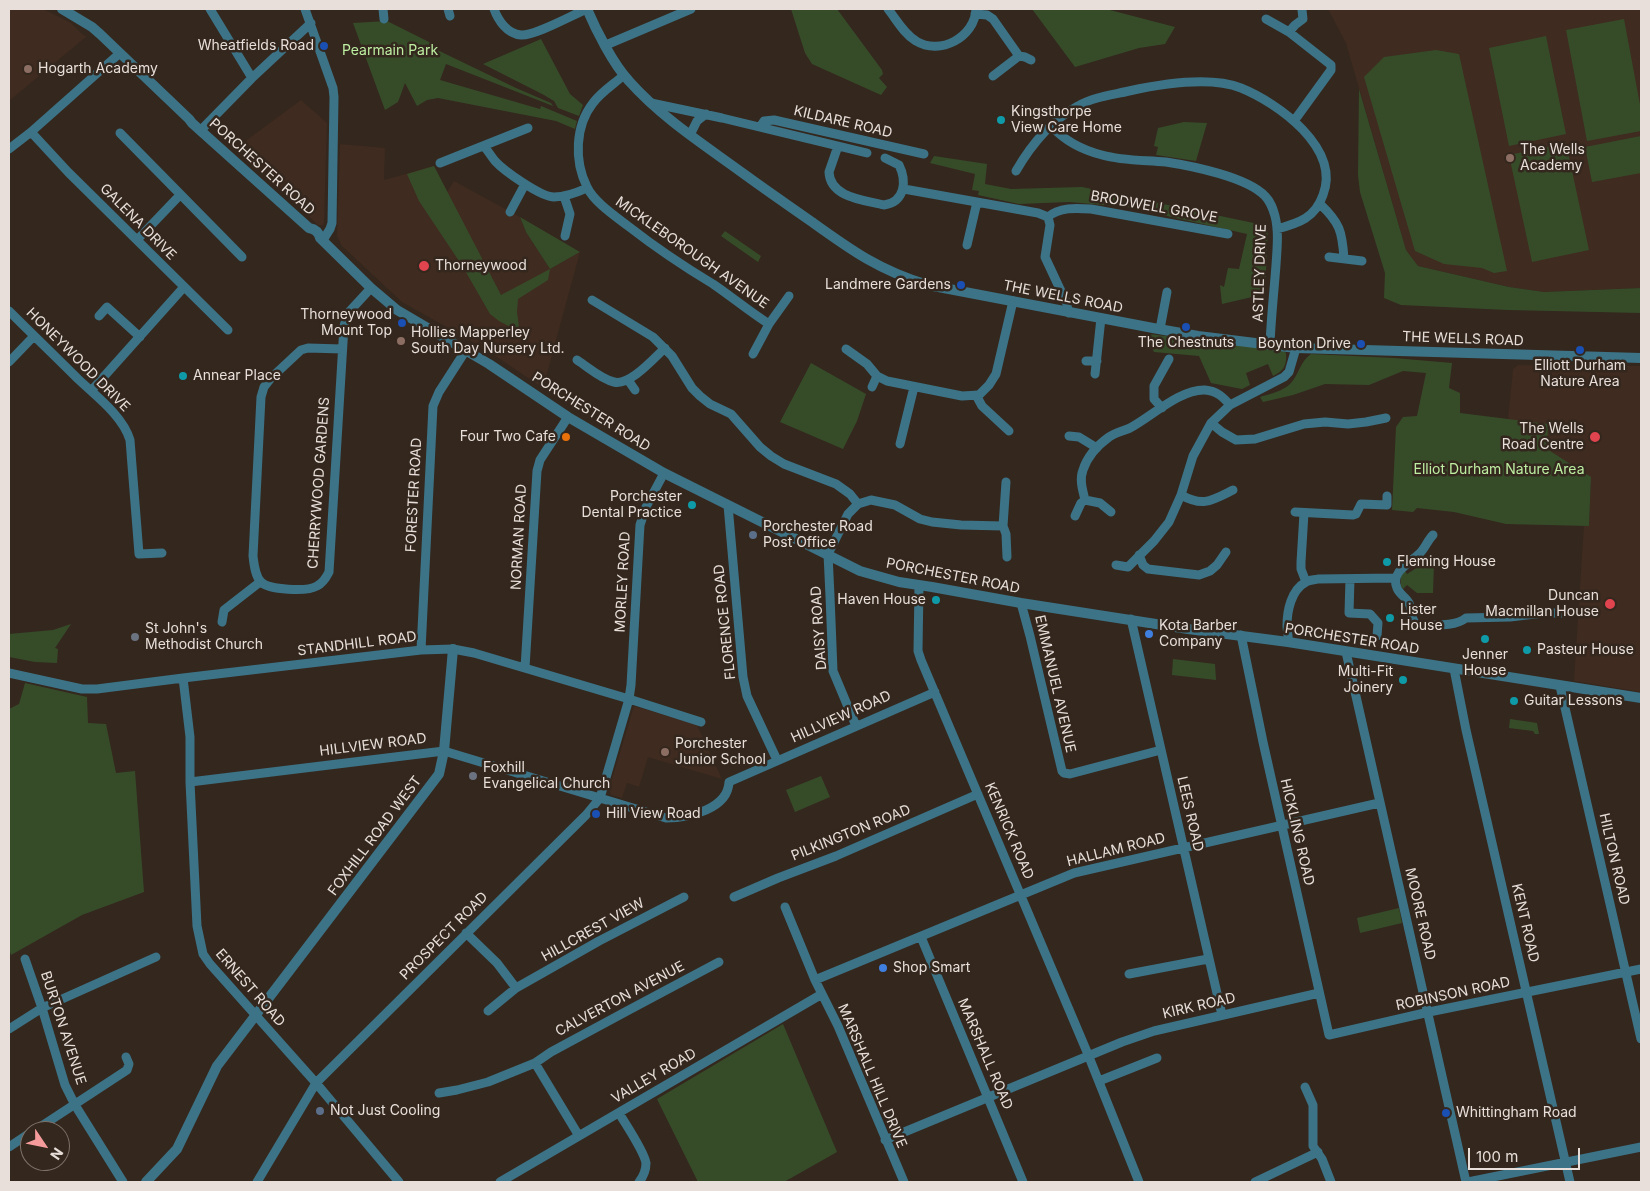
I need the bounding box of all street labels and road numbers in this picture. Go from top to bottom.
street label: KILDARE ROAD [792,102,894,142]
street label: PORCHESTER ROAD [206,115,318,219]
street label: GALENA DRIVE [96,180,180,264]
street label: BRODWELL GROVE [1089,188,1219,226]
street label: MICKLEBOROUGH AVENUE [612,194,772,312]
street label: ASTLEY DRIVE [1250,224,1270,322]
street label: THE WELLS ROAD [1002,277,1124,317]
street label: HONEYWOOD DRIVE [23,305,133,415]
street label: THE WELLS ROAD [1402,328,1524,350]
street label: PORCHESTER ROAD [529,369,653,455]
street label: CHERRYWOOD GARDENS [305,396,333,570]
street label: FORESTER ROAD [403,437,425,553]
street label: NORMAN ROAD [508,484,530,590]
street label: MORLEY ROAD [612,531,634,633]
street label: PORCHESTER ROAD [885,555,1021,597]
street label: FLORENCE ROAD [711,563,739,681]
street label: DAISY ROAD [808,585,830,671]
street label: EMMANUEL AVENUE [1031,614,1079,754]
street label: PORCHESTER ROAD [1283,620,1421,658]
street label: STANDHILL ROAD [296,628,418,660]
street label: HILLVIEW ROAD [788,687,894,747]
street label: HILLVIEW ROAD [319,730,427,760]
street label: FOXHILL ROAD WEST [325,773,425,899]
street label: LEES ROAD [1173,775,1207,853]
street label: HICKLING ROAD [1277,777,1317,887]
street label: KENRICK ROAD [981,780,1037,882]
street label: PILKINGTON ROAD [789,801,913,865]
street label: HILTON ROAD [1595,812,1633,906]
street label: HALLAM ROAD [1065,830,1167,870]
street label: MOORE ROAD [1401,866,1439,962]
street label: KENT ROAD [1508,882,1542,964]
street label: PROSPECT ROAD [397,889,491,983]
street label: HILLCREST VIEW [539,895,647,965]
street label: ERNEST ROAD [212,946,288,1030]
street label: CALVERTON AVENUE [553,958,687,1040]
street label: BURTON AVENUE [37,969,89,1087]
street label: ROBINSON ROAD [1394,974,1512,1014]
street label: KIRK ROAD [1161,989,1237,1023]
street label: MARSHALL ROAD [954,996,1016,1112]
street label: MARSHALL HILL DRIVE [834,1001,910,1151]
street label: VALLEY ROAD [609,1045,699,1107]

